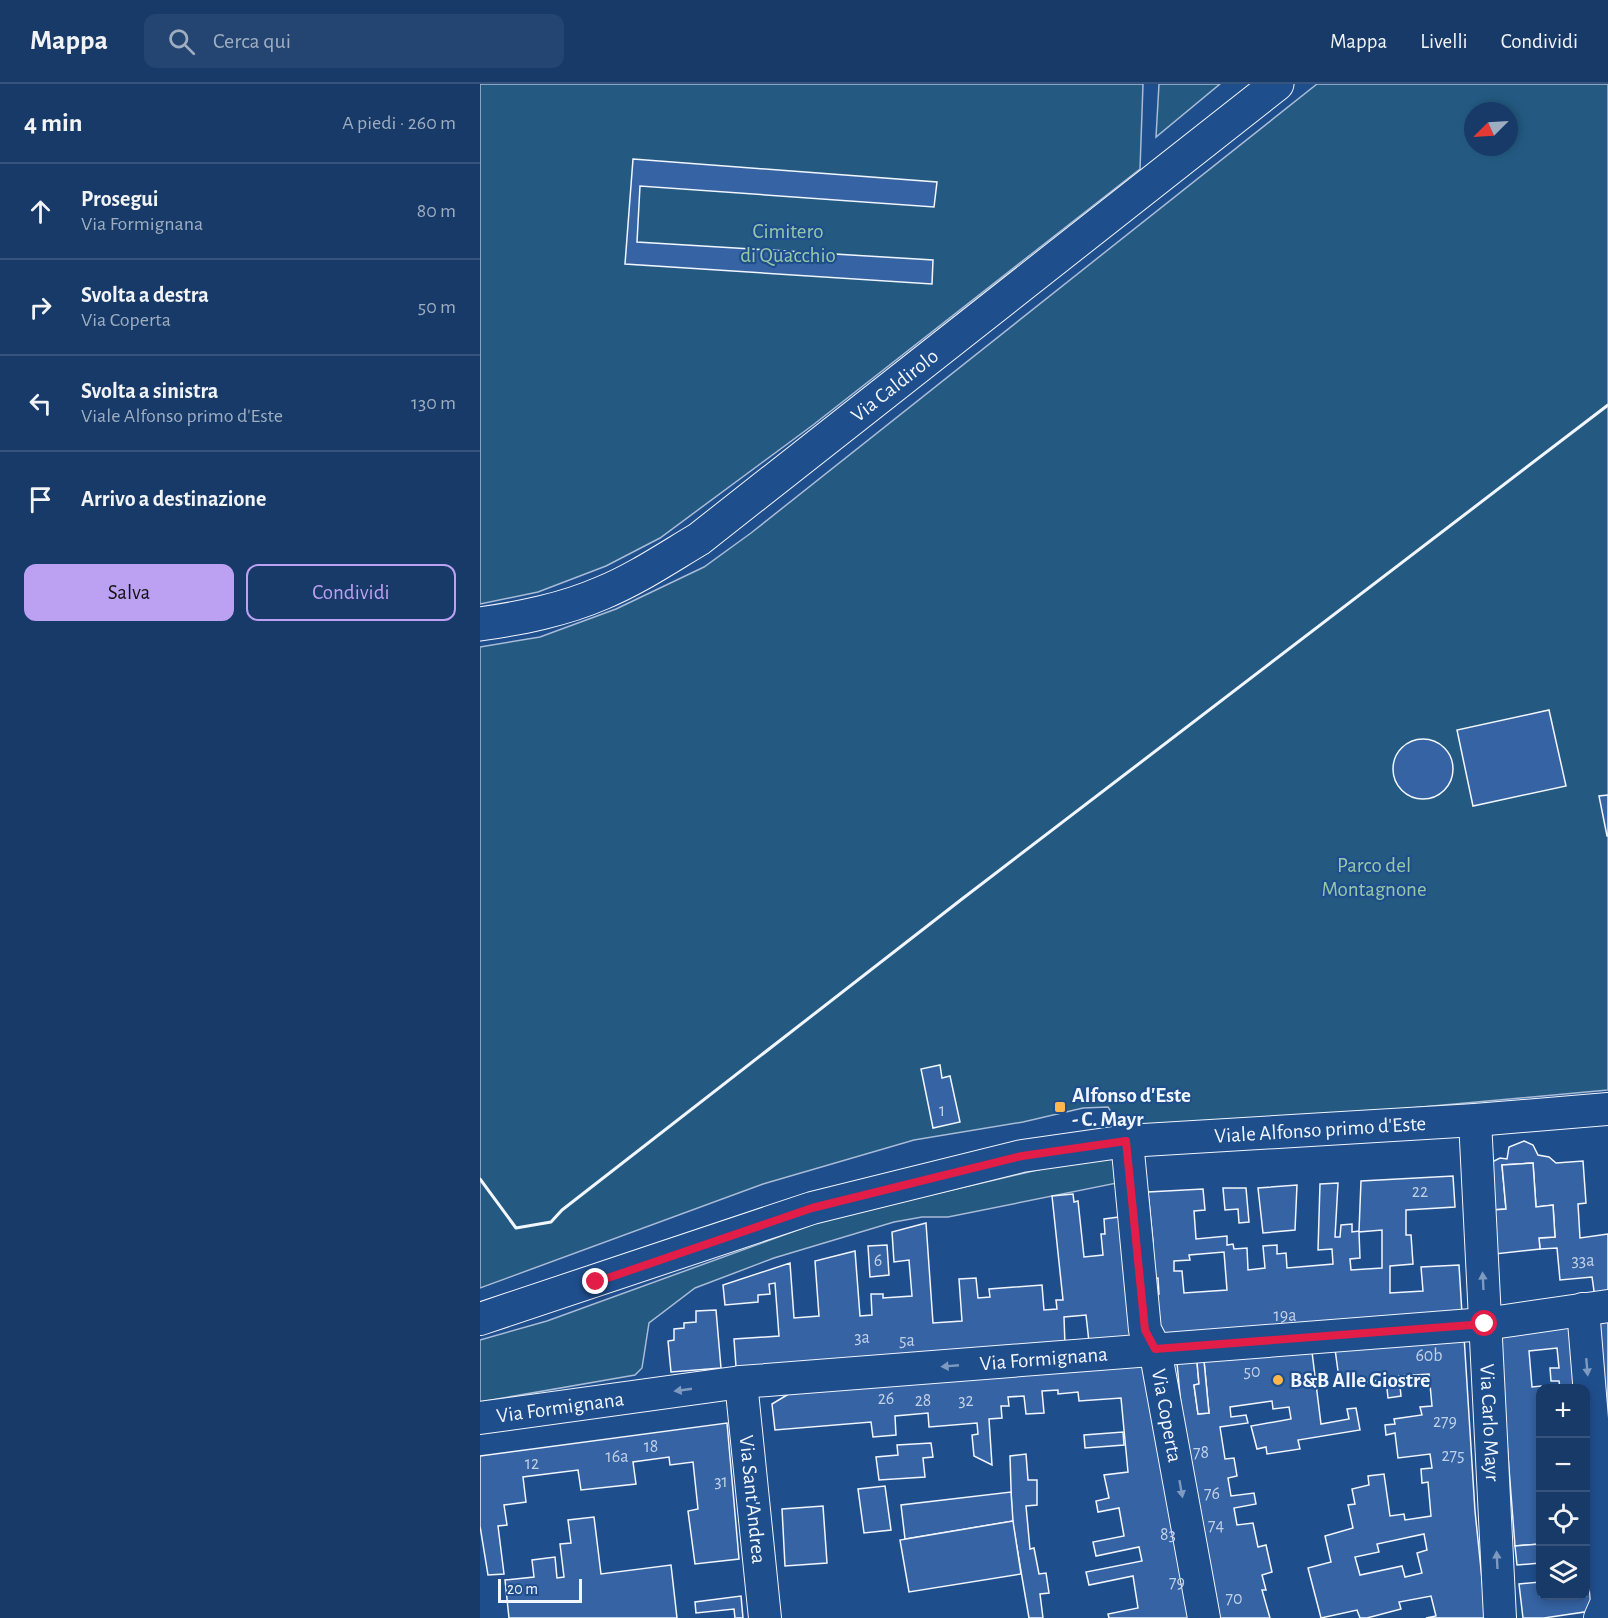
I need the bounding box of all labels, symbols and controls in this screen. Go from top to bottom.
search box [144,14,564,68]
icon: search [165,25,198,58]
text: Mappa [30,27,108,55]
text: Cerca qui [213,30,291,52]
text: Mappa [1330,31,1387,52]
text: Livelli [1420,31,1468,52]
text: Condividi [1501,31,1578,52]
north arrow [1464,102,1518,156]
text: 4 min [24,110,83,136]
text: A piedi · 260 m [342,113,456,133]
text: Prosegui [81,188,158,210]
icon: ahead [24,195,57,228]
text: 80 m [417,201,456,221]
text: Via Formignana [81,214,203,234]
park label: Cimitero di Quacchio [740,221,836,266]
text: Svolta a destra [81,284,209,306]
icon: right [24,291,57,324]
text: 50 m [418,297,456,317]
text: Via Coperta [81,310,171,330]
street label: Via Caldirolo [847,345,942,426]
text: Svolta a sinistra [81,380,218,402]
icon: left [24,387,57,420]
text: 130 m [411,393,456,413]
text: Viale Alfonso primo d'Este [81,406,283,426]
icon: arrive [24,483,57,516]
text: Arrivo a destinazione [81,488,266,510]
button: Salva [24,564,234,621]
button: Condividi [246,564,456,621]
park label: Parco del Montagnone [1321,855,1427,900]
place label: Alfonso d'Este - C. Mayr [1072,1085,1191,1130]
marker: Alfonso d'Este - C. Mayr [1053,1100,1067,1114]
house number: 1 [939,1102,945,1120]
street label: Viale Alfonso primo d'Este [1214,1113,1427,1147]
house number: 22 [1412,1183,1428,1201]
house number: 6 [874,1252,882,1270]
house number: 33a [1571,1252,1595,1270]
route end [582,1268,608,1294]
one-way arrow [1478,1271,1487,1290]
house number: 19a [1274,1307,1296,1325]
route start [1471,1310,1497,1336]
house number: 3a [854,1329,870,1347]
house number: 5a [899,1332,915,1350]
street label: Via Formignana [979,1343,1109,1374]
house number: 60b [1415,1347,1443,1365]
one-way arrow [1582,1358,1592,1377]
one-way arrow [941,1361,960,1370]
house number: 50 [1243,1363,1261,1381]
street label: Via Carlo Mayr [1476,1363,1503,1482]
street label: Via Coperta [1148,1367,1185,1464]
place label: B&B Alle Giostre [1290,1370,1430,1391]
marker: B&B Alle Giostre [1271,1373,1285,1387]
map controls [1536,1384,1590,1600]
button: + [1536,1384,1590,1438]
one-way arrow [673,1385,692,1394]
street label: Via Formignana [495,1388,626,1427]
house number: 26 [878,1390,894,1408]
house number: 28 [915,1392,931,1410]
house number: 32 [958,1392,974,1410]
house number: 279 [1433,1413,1457,1431]
street label: Via Sant'Andrea [735,1434,769,1565]
house number: 18 [644,1438,658,1456]
button: − [1536,1438,1590,1492]
house number: 78 [1193,1444,1209,1462]
house number: 275 [1441,1447,1465,1465]
house number: 16a [606,1448,628,1466]
house number: 12 [525,1455,539,1473]
house number: 31 [714,1473,728,1491]
one-way arrow [1176,1480,1185,1499]
house number: 76 [1204,1485,1220,1503]
button: locate [1536,1492,1590,1546]
house number: 74 [1208,1517,1224,1535]
house number: 83 [1160,1526,1176,1544]
button: layers [1536,1546,1590,1600]
one-way arrow [1493,1550,1502,1569]
house number: 79 [1169,1574,1185,1592]
scale bar [498,1576,582,1604]
text: 20 m [507,1581,538,1597]
house number: 70 [1225,1590,1243,1608]

